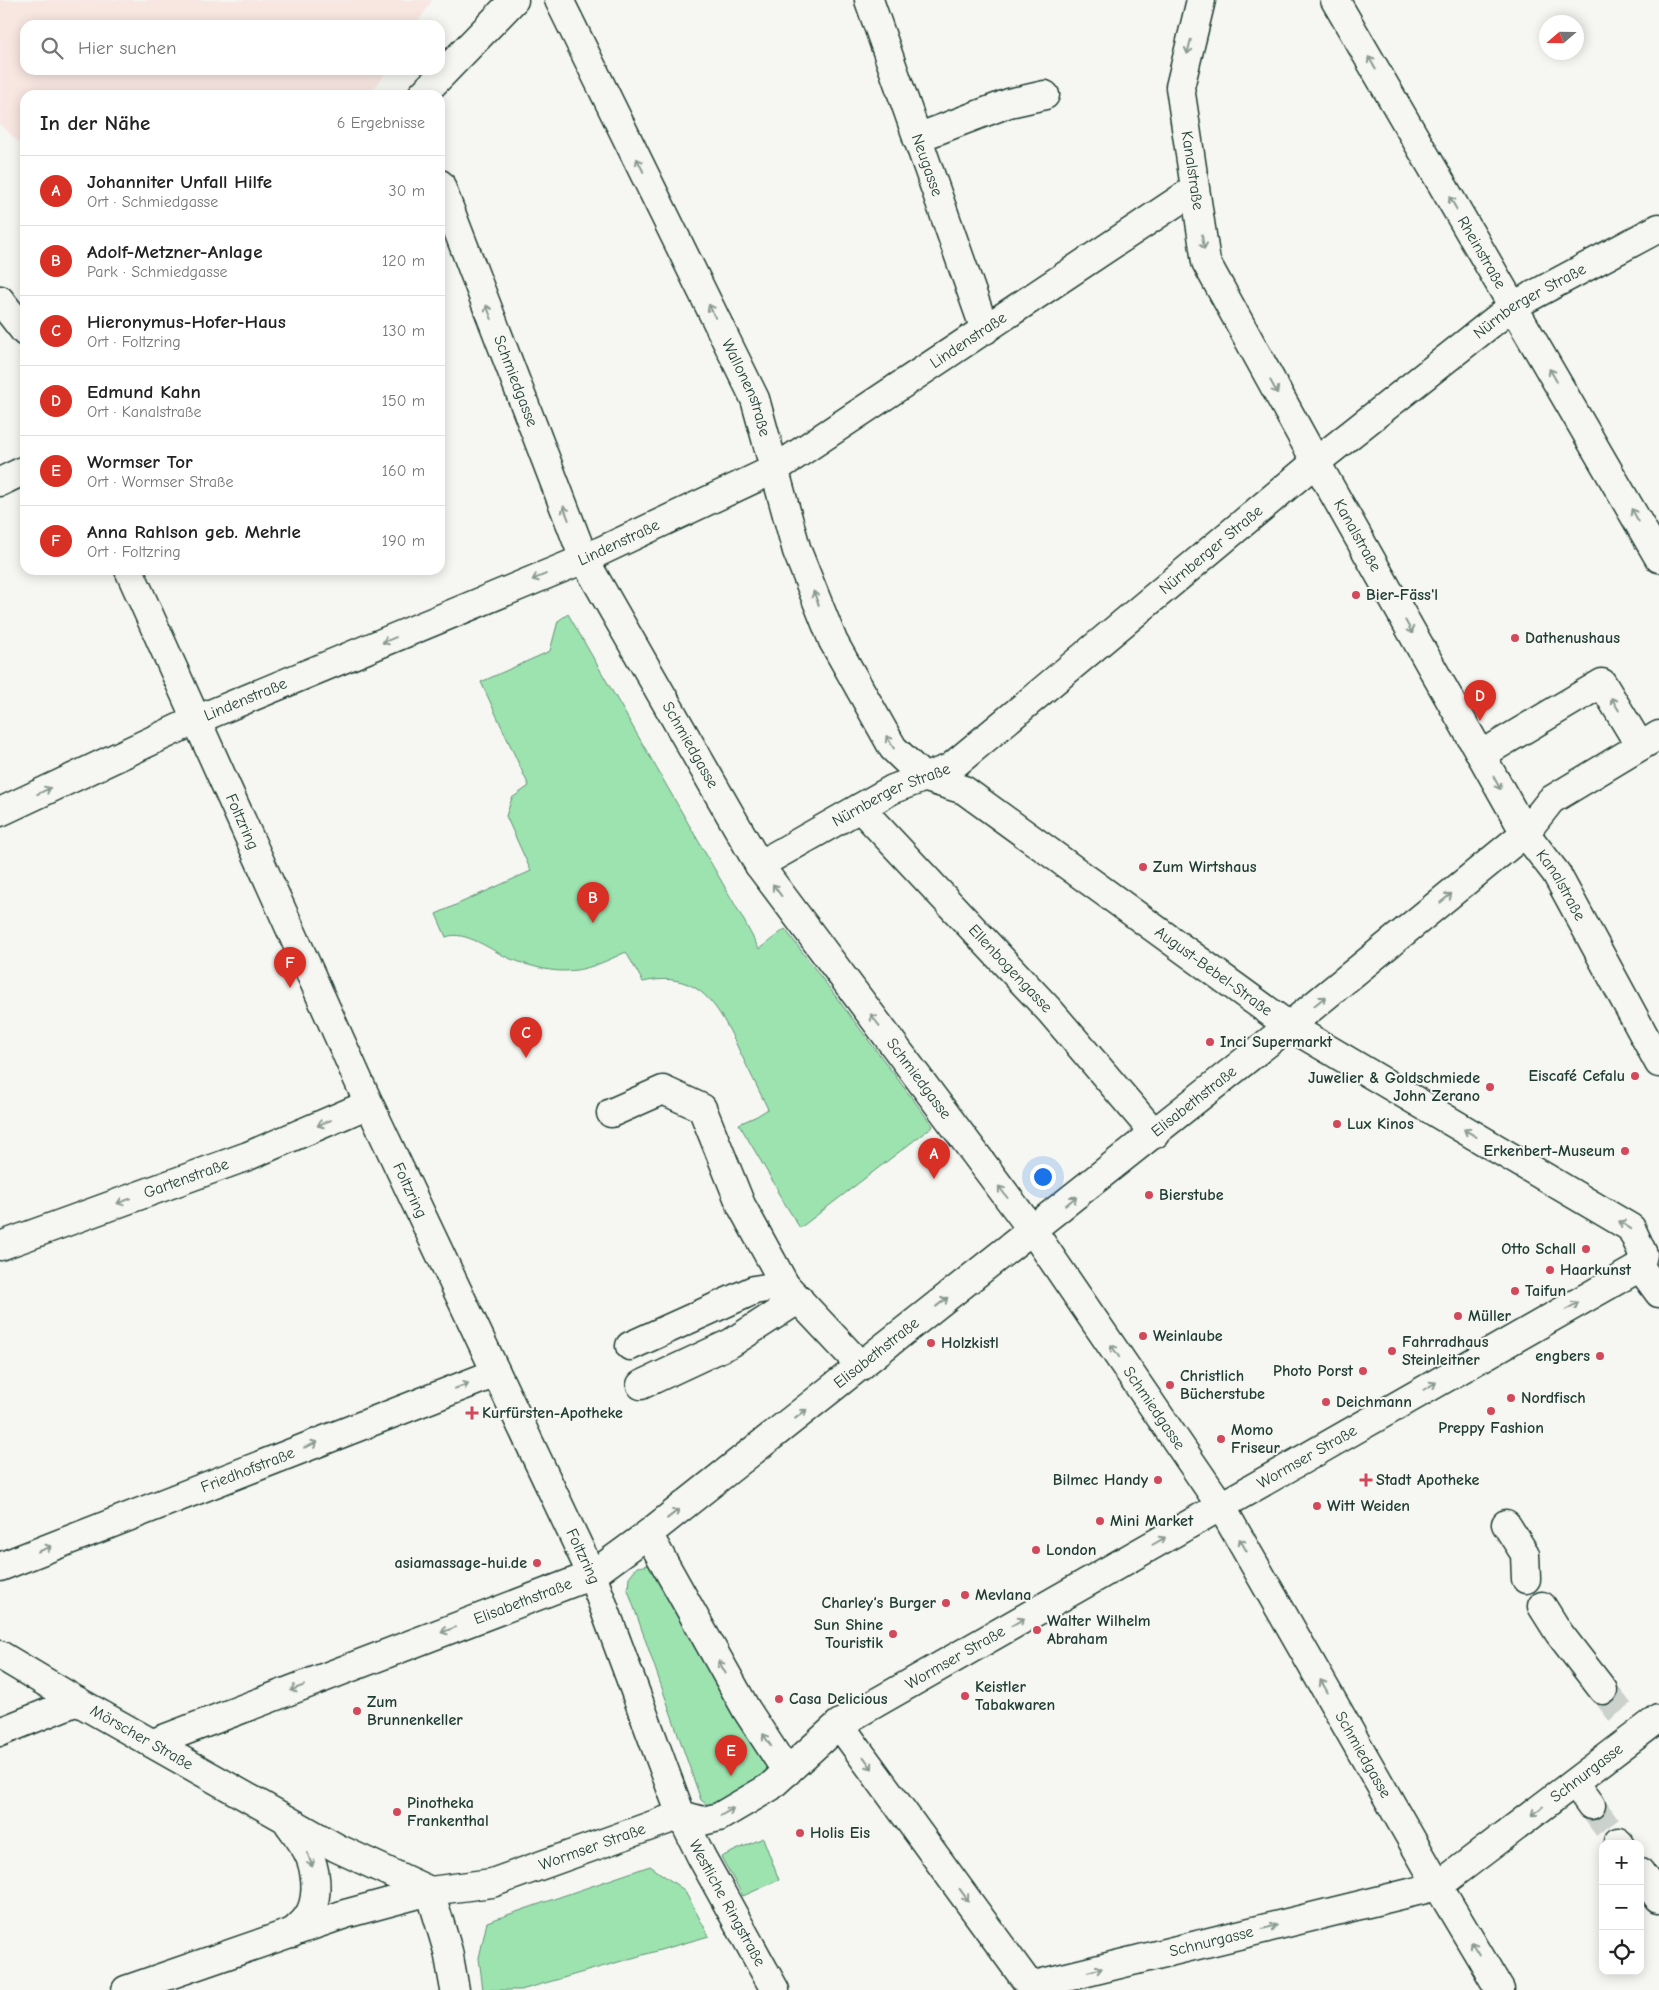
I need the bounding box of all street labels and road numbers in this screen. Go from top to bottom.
street label: Kanalstraße [1178,130,1207,211]
street label: Neugasse [908,132,946,199]
street label: Rheinstraße [1454,213,1510,292]
street label: Nürnberger Straße [1470,260,1589,343]
street label: Lindenstraße [927,308,1010,372]
street label: Schmiedgasse [490,333,541,429]
street label: Wallonenstraße [718,336,774,439]
street label: Kanalstraße [1330,496,1385,575]
street label: Nürnberger Straße [1156,502,1266,598]
street label: Lindenstraße [575,516,662,569]
street label: Lindenstraße [201,674,289,725]
street label: Schmiedgasse [659,699,722,791]
street label: Nürnberger Straße [829,760,953,831]
street label: Foltzring [222,791,262,852]
street label: Kanalstraße [1532,846,1589,924]
street label: Ellenbogengasse [965,921,1056,1016]
street label: August-Bebel-Straße [1151,923,1276,1020]
street label: Schmiedgasse [883,1035,955,1123]
street label: Elisabethstraße [1148,1062,1240,1141]
street label: Gartenstraße [141,1155,231,1202]
street label: Foltzring [389,1160,431,1221]
street label: Elisabethstraße [830,1314,923,1392]
street label: Schmiedgasse [1119,1363,1189,1453]
street label: Wormser Straße [1254,1421,1360,1493]
street label: Friedhofstraße [198,1444,297,1497]
street label: Foltzring [562,1526,604,1587]
street label: Elisabethstraße [471,1575,574,1628]
street label: Wormser Straße [902,1622,1008,1693]
street label: Mörscher Straße [87,1701,196,1774]
street label: Schmiedgasse [1331,1708,1395,1801]
street label: Schnurgasse [1547,1740,1626,1806]
street label: Wormser Straße [537,1820,648,1874]
street label: Westliche Ringstraße [686,1837,769,1969]
street label: Schnurgasse [1167,1923,1255,1961]

